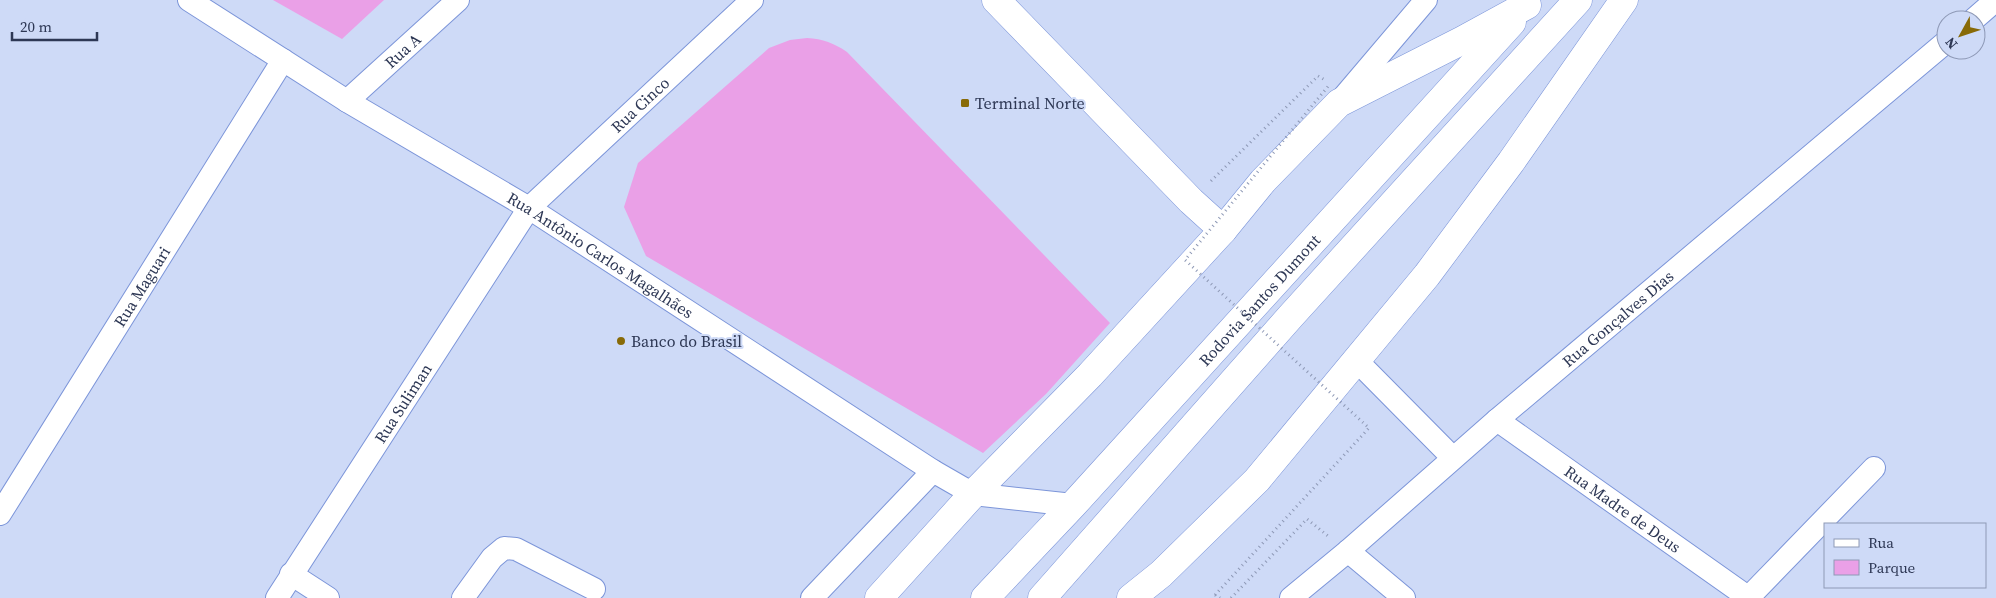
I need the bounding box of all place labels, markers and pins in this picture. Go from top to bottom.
place label: Terminal Norte [975,92,1085,114]
marker: Terminal Norte [959,97,971,109]
place label: Banco do Brasil [631,330,742,352]
marker: Banco do Brasil [615,335,627,347]

